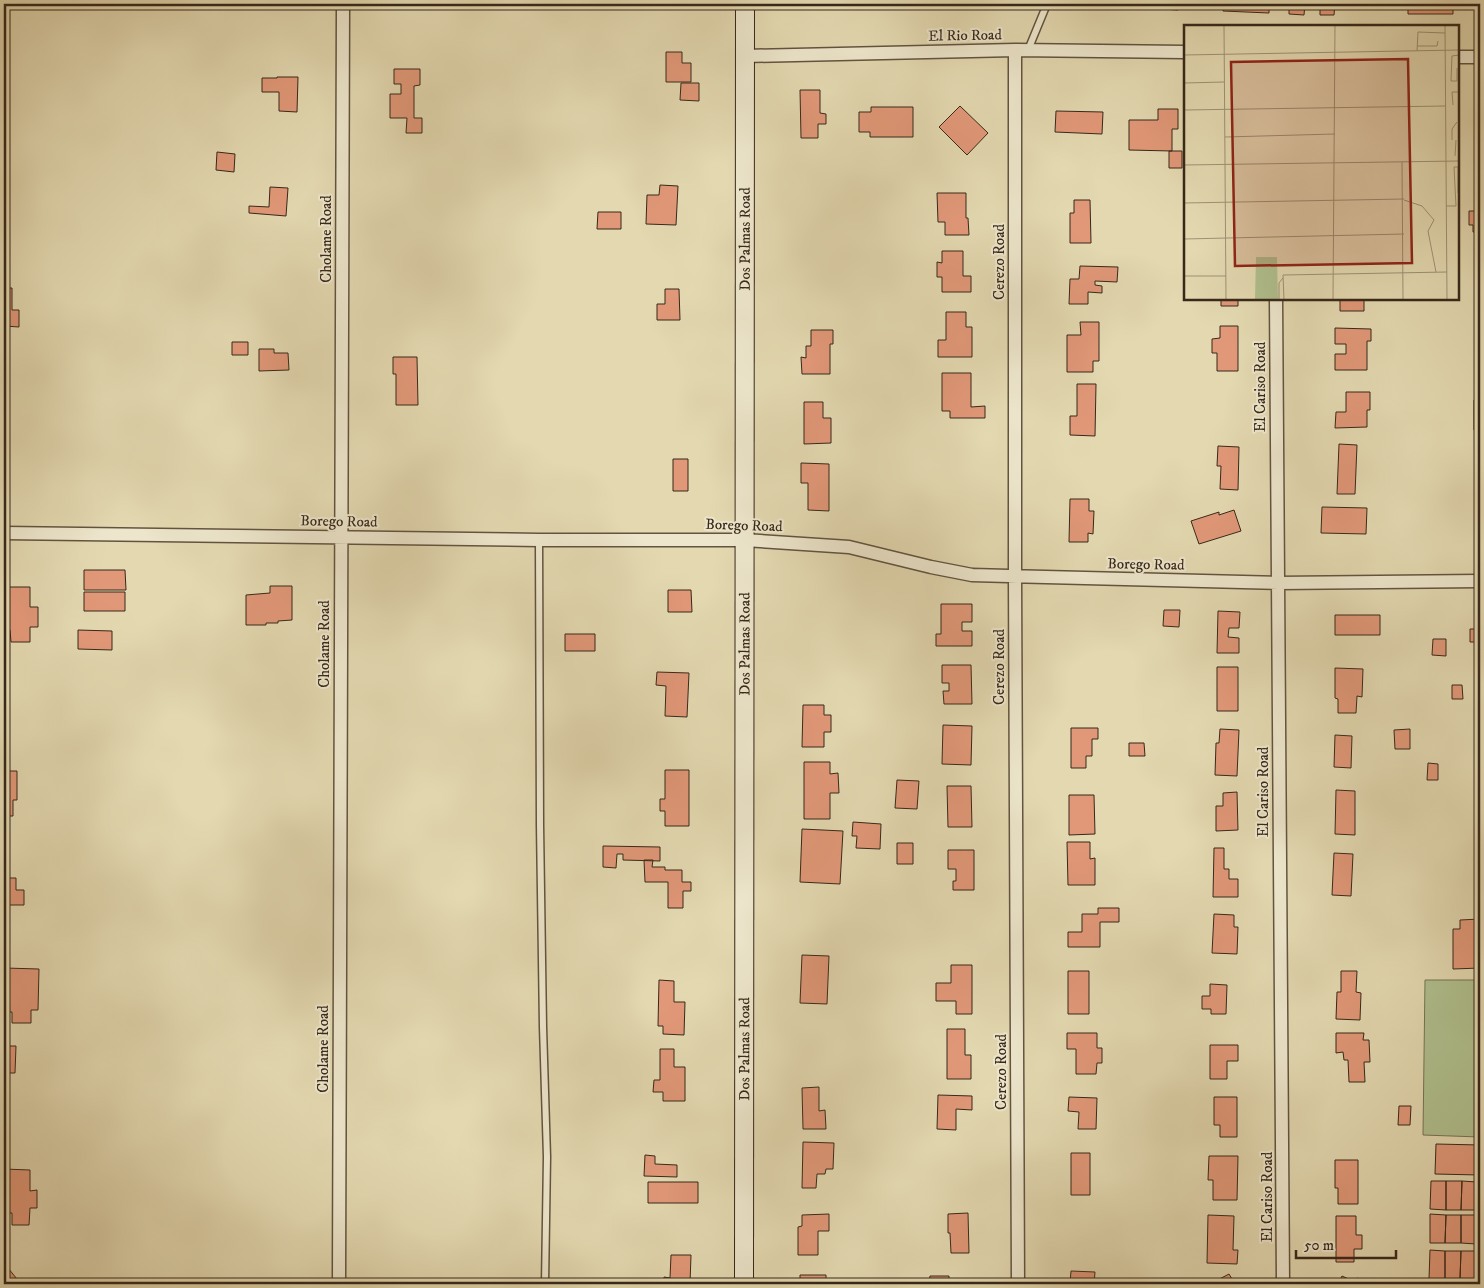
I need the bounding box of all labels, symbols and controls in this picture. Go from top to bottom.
street label: El Rio Road [928,25,1003,46]
inset map [1184,25,1459,300]
street label: Dos Palmas Road [736,187,755,291]
street label: Cholame Road [317,195,336,283]
street label: Cerezo Road [990,223,1009,300]
street label: El Cariso Road [1251,341,1270,432]
street label: Borego Road [300,511,378,532]
street label: Borego Road [705,515,784,536]
street label: Borego Road [1107,554,1185,575]
street label: Dos Palmas Road [735,592,755,696]
street label: Cholame Road [315,600,334,688]
street label: Cerezo Road [990,628,1009,705]
street label: El Cariso Road [1254,746,1273,837]
street label: Dos Palmas Road [735,997,754,1101]
street label: Cholame Road [314,1005,333,1093]
street label: Cerezo Road [992,1033,1011,1110]
street label: El Cariso Road [1258,1151,1277,1242]
scale bar [1296,1228,1396,1260]
text: 50 m [1304,1236,1334,1255]

